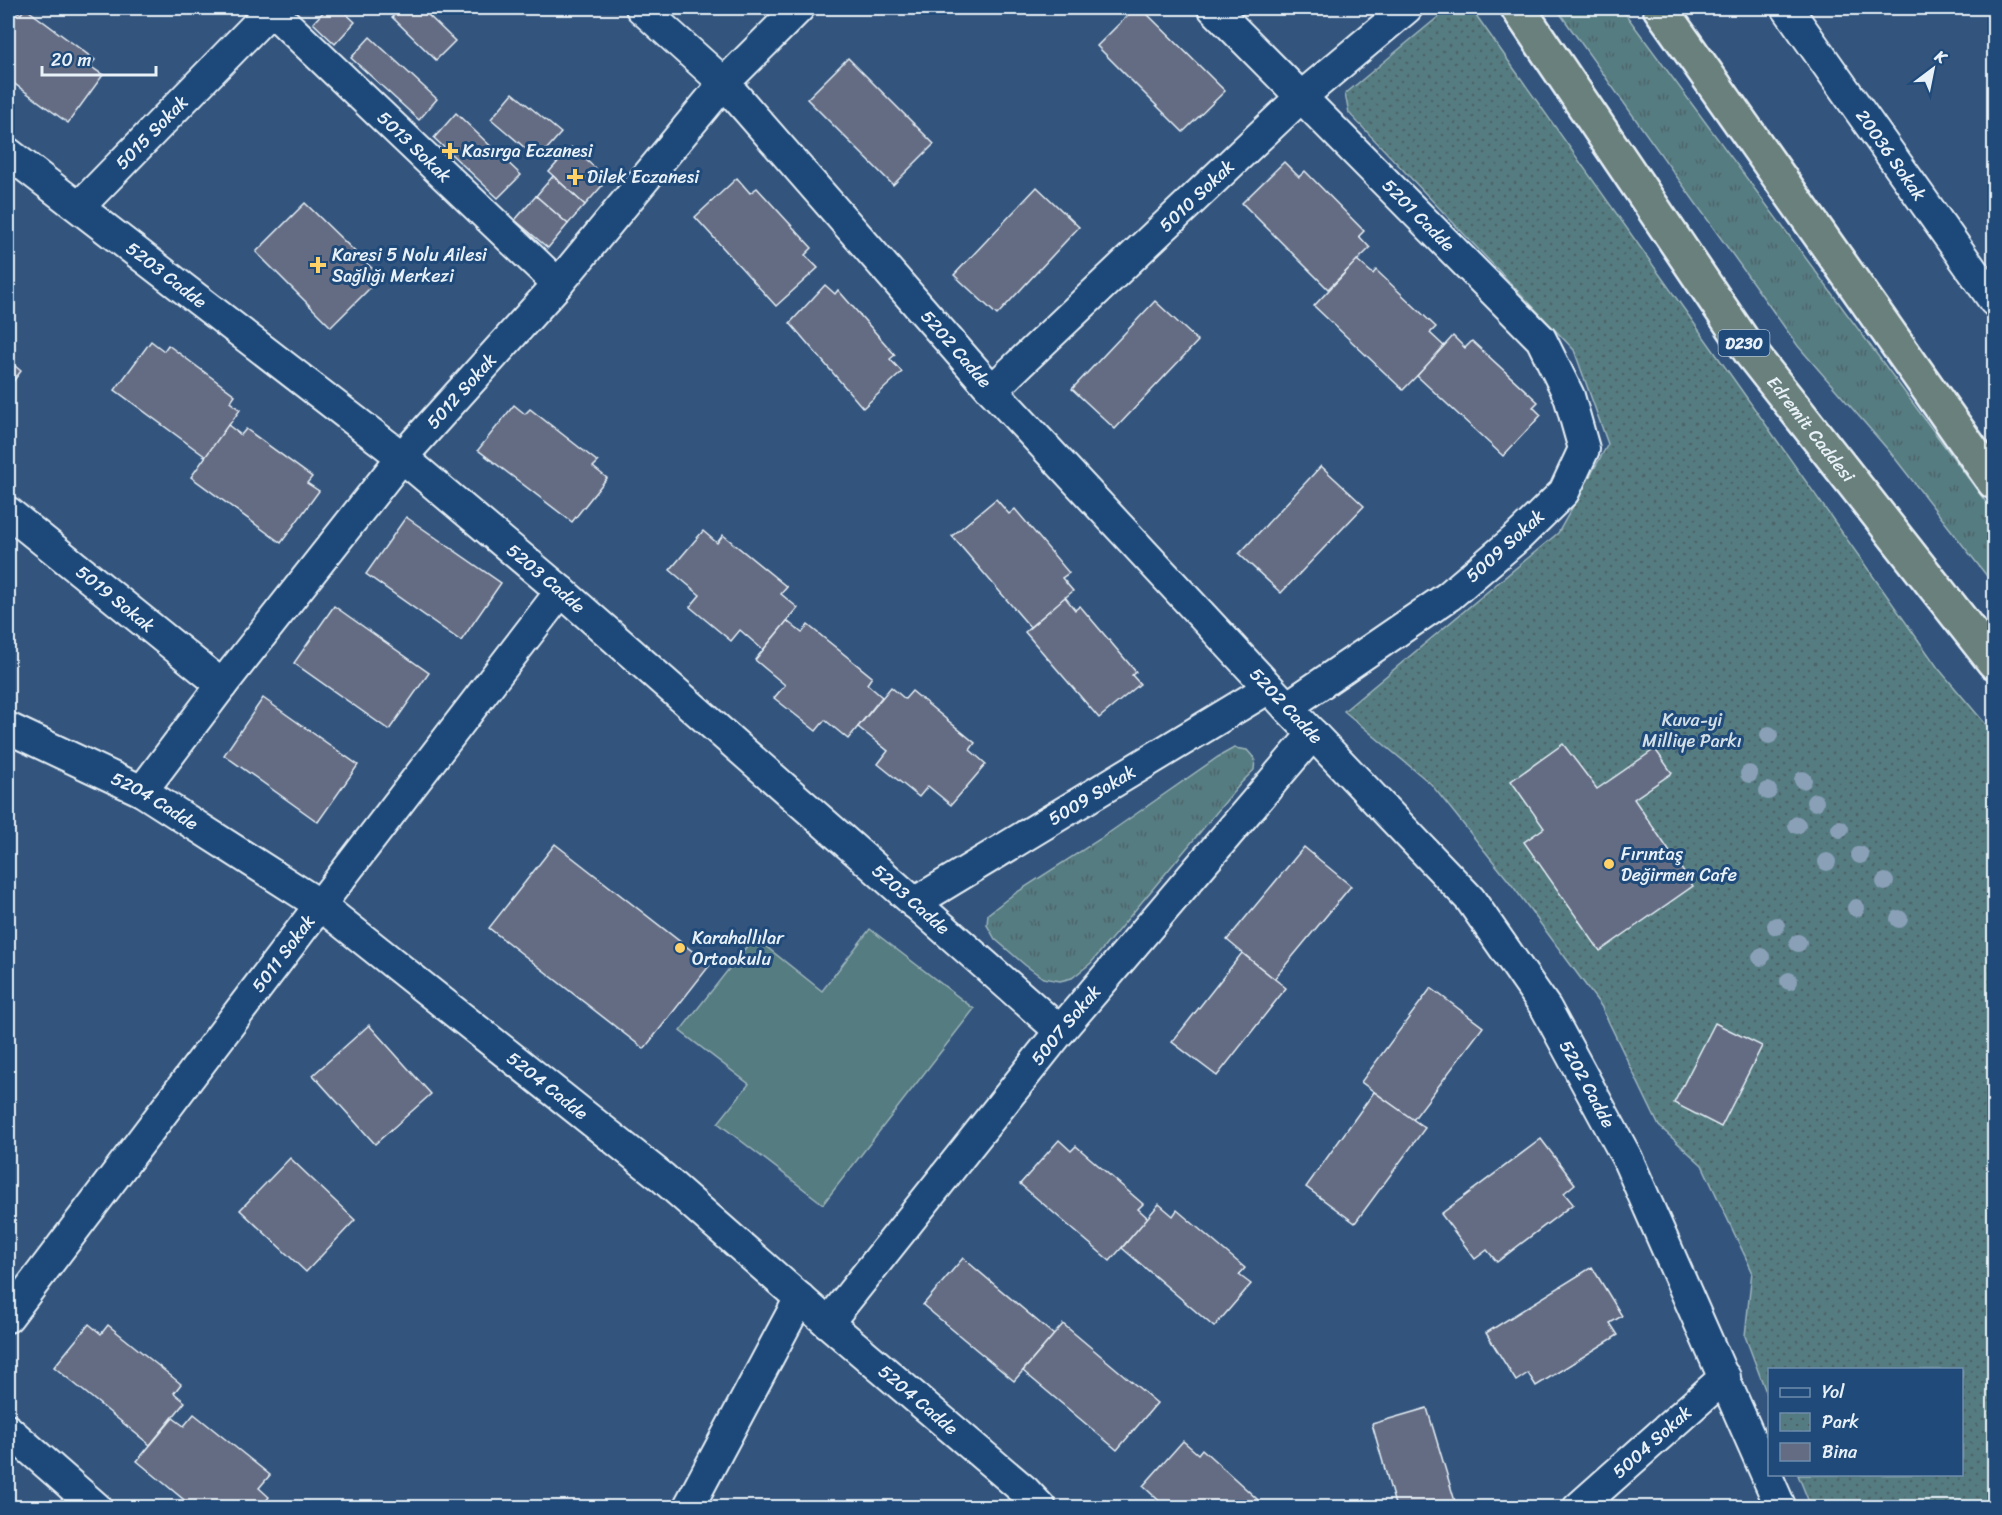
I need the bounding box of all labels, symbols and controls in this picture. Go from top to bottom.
scale bar [42,39,156,77]
north arrow [1903,39,1963,99]
text: K [1928,41,1954,72]
text: 20 m [51,44,91,76]
street label: 5015 Sokak [107,87,196,178]
street label: 20036 Sokak [1847,102,1935,208]
street label: 5013 Sokak [369,103,459,191]
place label: Kasırga Eczanesi [462,135,594,167]
marker: Kasırga Eczanesi [443,144,457,158]
street label: 5010 Sokak [1151,151,1242,240]
place label: Dilek Eczanesi [587,161,700,193]
marker: Dilek Eczanesi [568,170,582,184]
street label: 5201 Cadde [1374,171,1463,260]
street label: 5203 Cadde [119,233,214,317]
place label: Karesi 5 Nolu Ailesi Sağlığı Merkezi [332,239,488,292]
marker: Karesi 5 Nolu Ailesi Sağlığı Merkezi [309,256,327,274]
street label: 5202 Cadde [912,302,1000,396]
road number: D230 [1718,330,1770,356]
street label: 5012 Sokak [418,345,505,437]
street label: Edremit Caddesi [1758,368,1864,491]
street label: 5009 Sokak [1458,501,1552,591]
street label: 5203 Cadde [499,535,593,622]
street label: 5019 Sokak [69,557,162,641]
street label: 5202 Cadde [1241,660,1331,752]
park label: Kuva-yi Milliye Parkı [1642,704,1742,757]
street label: 5009 Sokak [1042,756,1143,834]
street label: 5204 Cadde [106,763,205,839]
place label: Fırıntaş Değirmen Cafe [1621,838,1737,891]
street label: 5203 Cadde [864,856,957,943]
marker: Fırıntaş Değirmen Cafe [1602,857,1616,871]
street label: 5011 Sokak [243,907,324,999]
place label: Karahallılar Ortaokulu [692,922,785,975]
marker: Karahallılar Ortaokulu [673,941,687,955]
street label: 5007 Sokak [1022,977,1109,1073]
street label: 5202 Cadde [1550,1034,1624,1134]
street label: 5204 Cadde [499,1043,595,1129]
street label: 5204 Cadde [871,1356,966,1444]
legend [1768,1368,1963,1476]
text: Yol [1822,1376,1845,1408]
street label: 5004 Sokak [1605,1397,1700,1487]
text: Park [1822,1406,1859,1438]
text: Bina [1822,1436,1858,1468]

